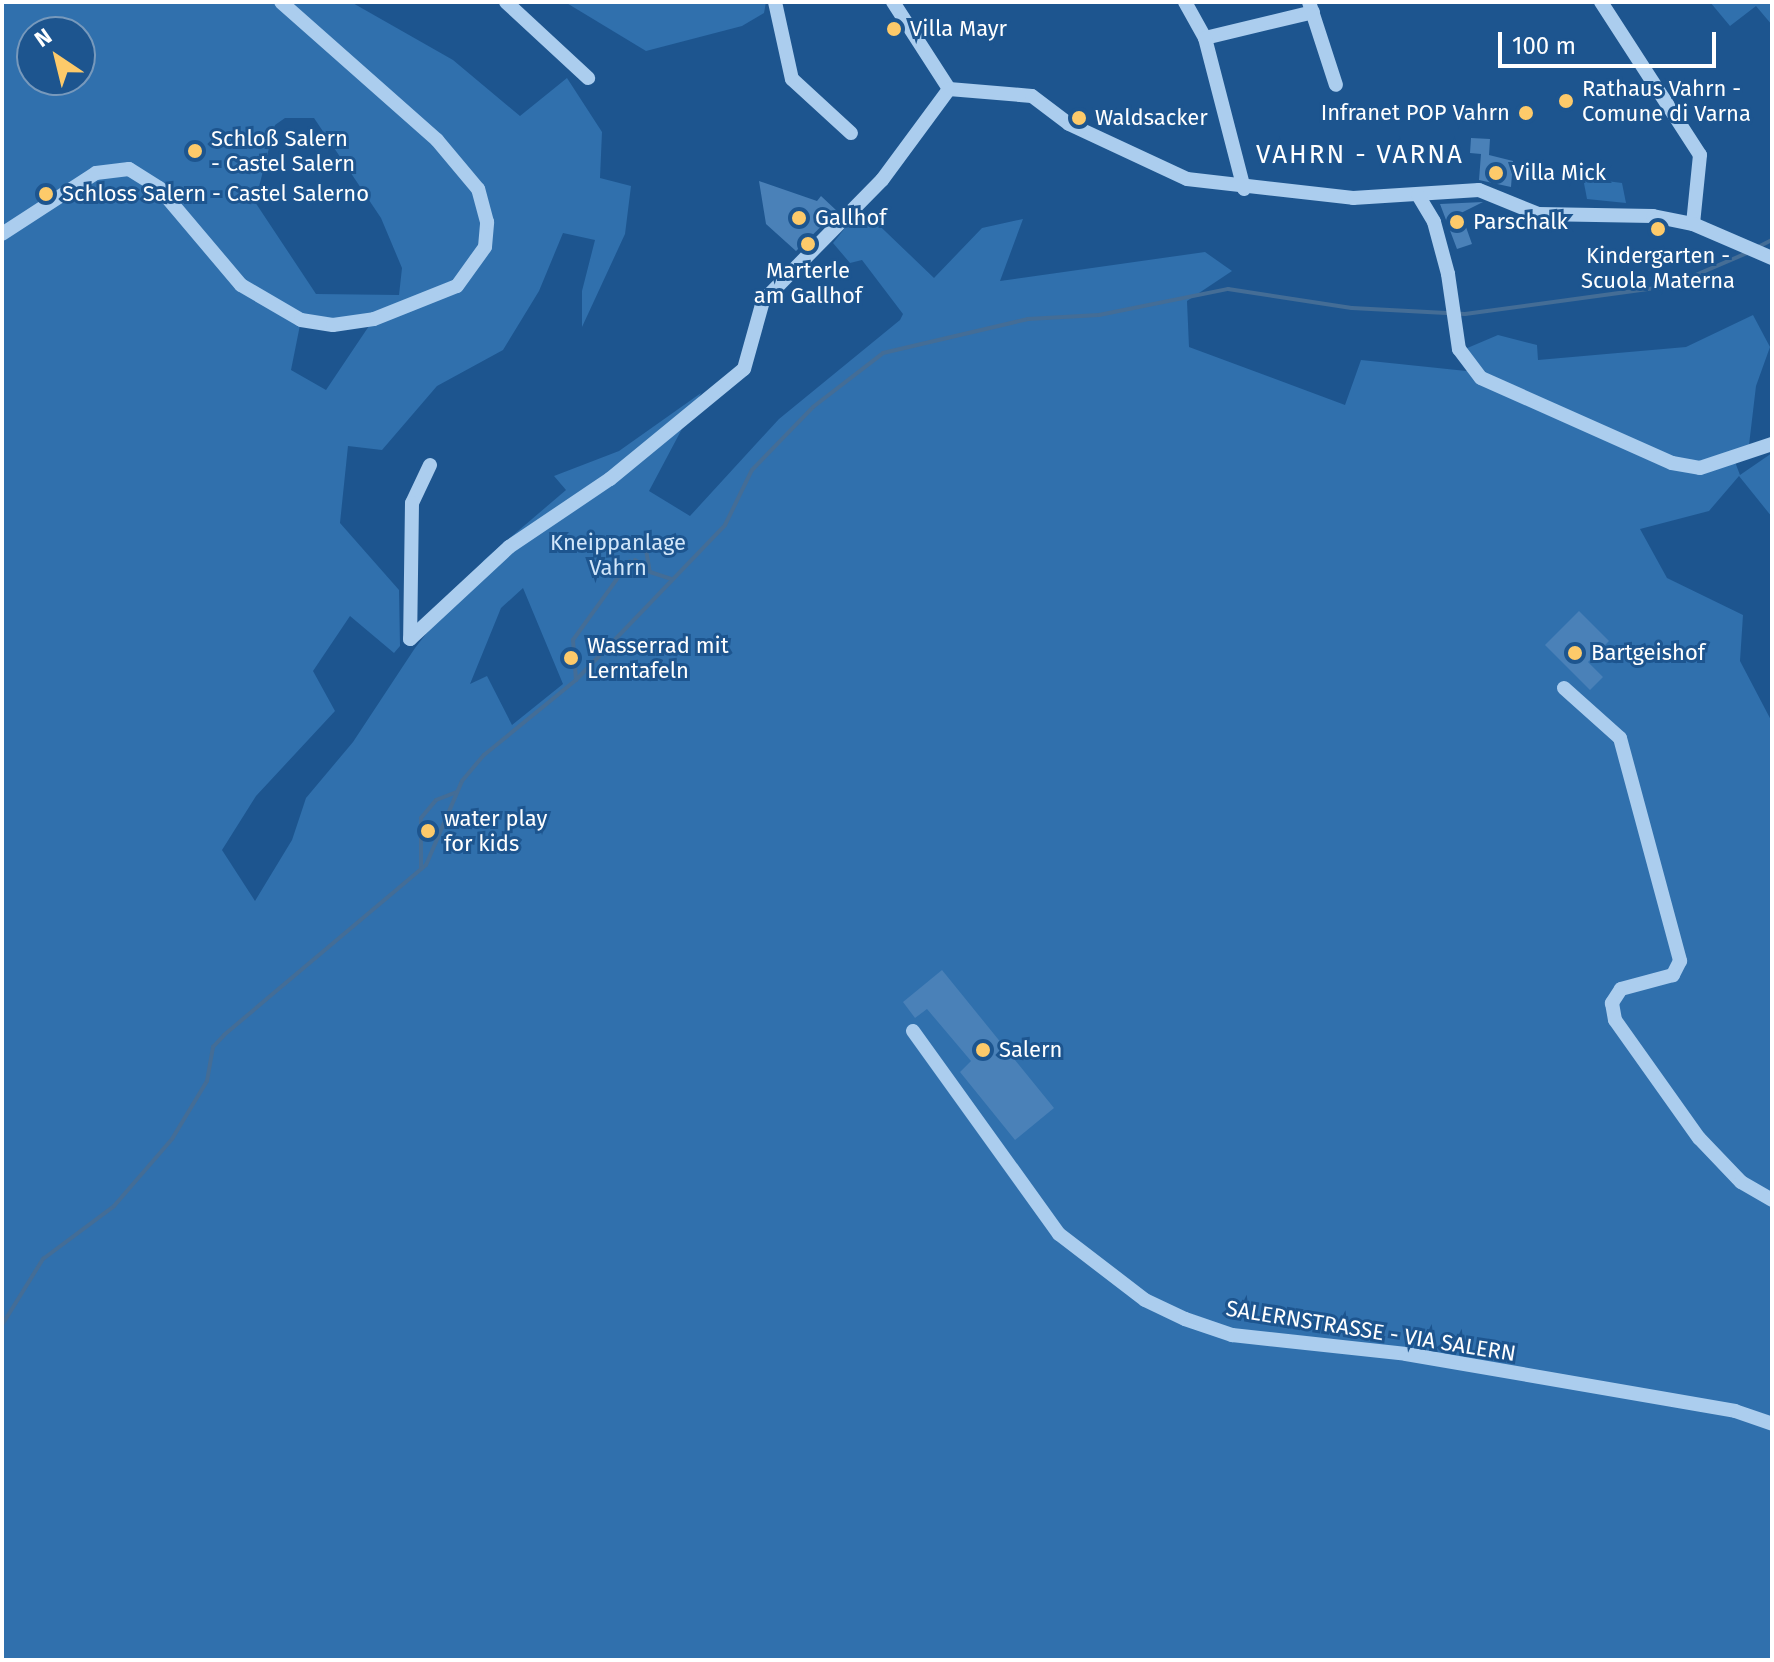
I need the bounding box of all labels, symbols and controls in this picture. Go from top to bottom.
north arrow [16,16,96,96]
place label: Villa Mayr [910,16,1007,42]
scale bar [1502,16,1720,66]
marker: Villa Mayr [885,20,903,38]
text: N [29,22,57,53]
text: 100 m [1512,32,1576,60]
place label: Rathaus Vahrn - Comune di Varna [1582,75,1751,126]
marker: Rathaus Vahrn - Comune di Varna [1557,92,1575,110]
place label: Infranet POP Vahrn [1321,100,1510,126]
marker: Infranet POP Vahrn [1517,104,1535,122]
place label: Waldsacker [1095,105,1208,131]
marker: Waldsacker [1070,109,1088,127]
place label: Schloß Salern - Castel Salern [211,125,355,176]
district label: VAHRN - VARNA [1256,139,1464,171]
marker: Schloß Salern - Castel Salern [186,142,204,160]
place label: Villa Mick [1512,160,1606,186]
marker: Villa Mick [1487,164,1505,182]
place label: Schloss Salern - Castel Salerno [62,181,369,207]
marker: Schloss Salern - Castel Salerno [37,185,55,203]
place label: Gallhof [815,205,887,231]
marker: Gallhof [790,209,808,227]
place label: Parschalk [1473,209,1568,235]
marker: Parschalk [1448,213,1466,231]
marker: Kindergarten - Scuola Materna [1649,220,1667,238]
marker: Marterle am Gallhof [799,235,817,253]
place label: Kindergarten - Scuola Materna [1581,242,1735,294]
place label: Marterle am Gallhof [754,257,862,308]
park label: Kneippanlage Vahrn [550,529,686,580]
place label: Wasserrad mit Lerntafeln [587,632,729,684]
place label: Bartgeishof [1591,640,1705,666]
marker: Bartgeishof [1566,644,1584,662]
marker: Wasserrad mit Lerntafeln [562,649,580,667]
place label: water play for kids [444,805,547,856]
marker: water play for kids [419,822,437,840]
place label: Salern [999,1037,1062,1063]
marker: Salern [974,1041,992,1059]
street label: SALERNSTRASSE - VIA SALERN [1224,1295,1518,1367]

